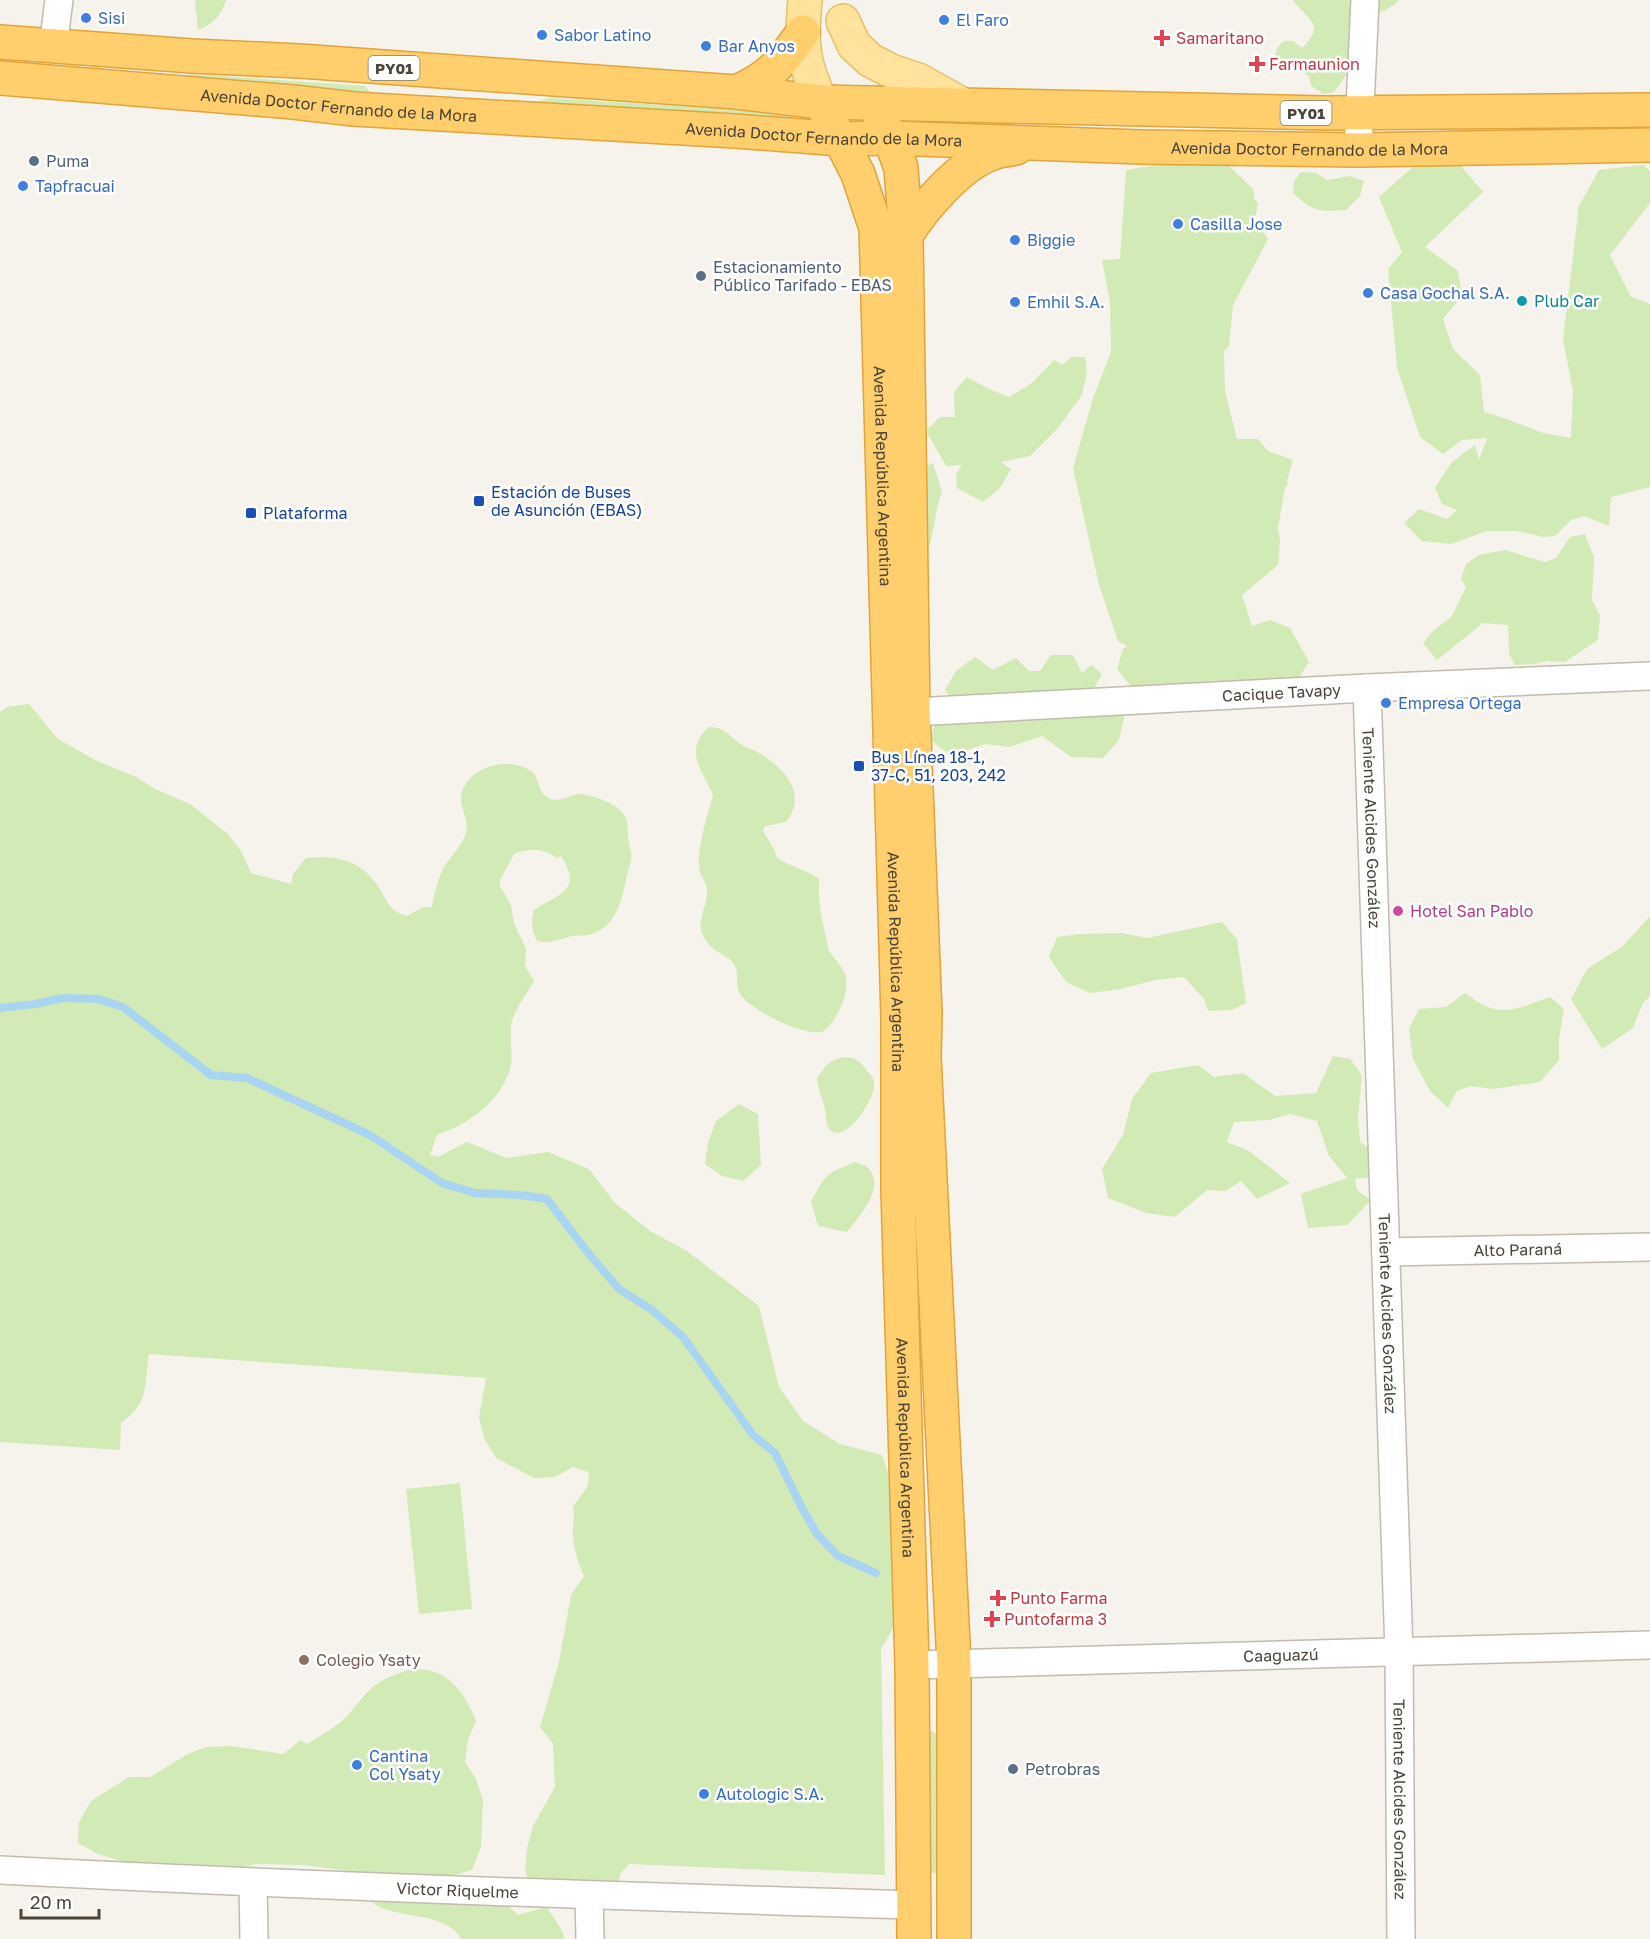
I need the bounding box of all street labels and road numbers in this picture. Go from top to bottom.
road number: PY01 [368,56,420,80]
street label: Avenida Doctor Fernando de la Mora [200,84,478,126]
road number: PY01 [1280,101,1332,125]
street label: Avenida Doctor Fernando de la Mora [685,118,963,151]
street label: Avenida Doctor Fernando de la Mora [1171,137,1448,160]
street label: Avenida República Argentina [870,366,896,587]
street label: Cacique Tavapy [1222,679,1341,706]
street label: Teniente Alcides González [1358,727,1385,929]
street label: Avenida República Argentina [883,851,908,1072]
street label: Teniente Alcides González [1374,1213,1401,1414]
street label: Alto Paraná [1473,1239,1562,1260]
street label: Avenida República Argentina [892,1337,919,1558]
street label: Caaguazú [1243,1644,1319,1666]
street label: Teniente Alcides González [1389,1699,1411,1900]
street label: Victor Riquelme [396,1878,519,1902]

